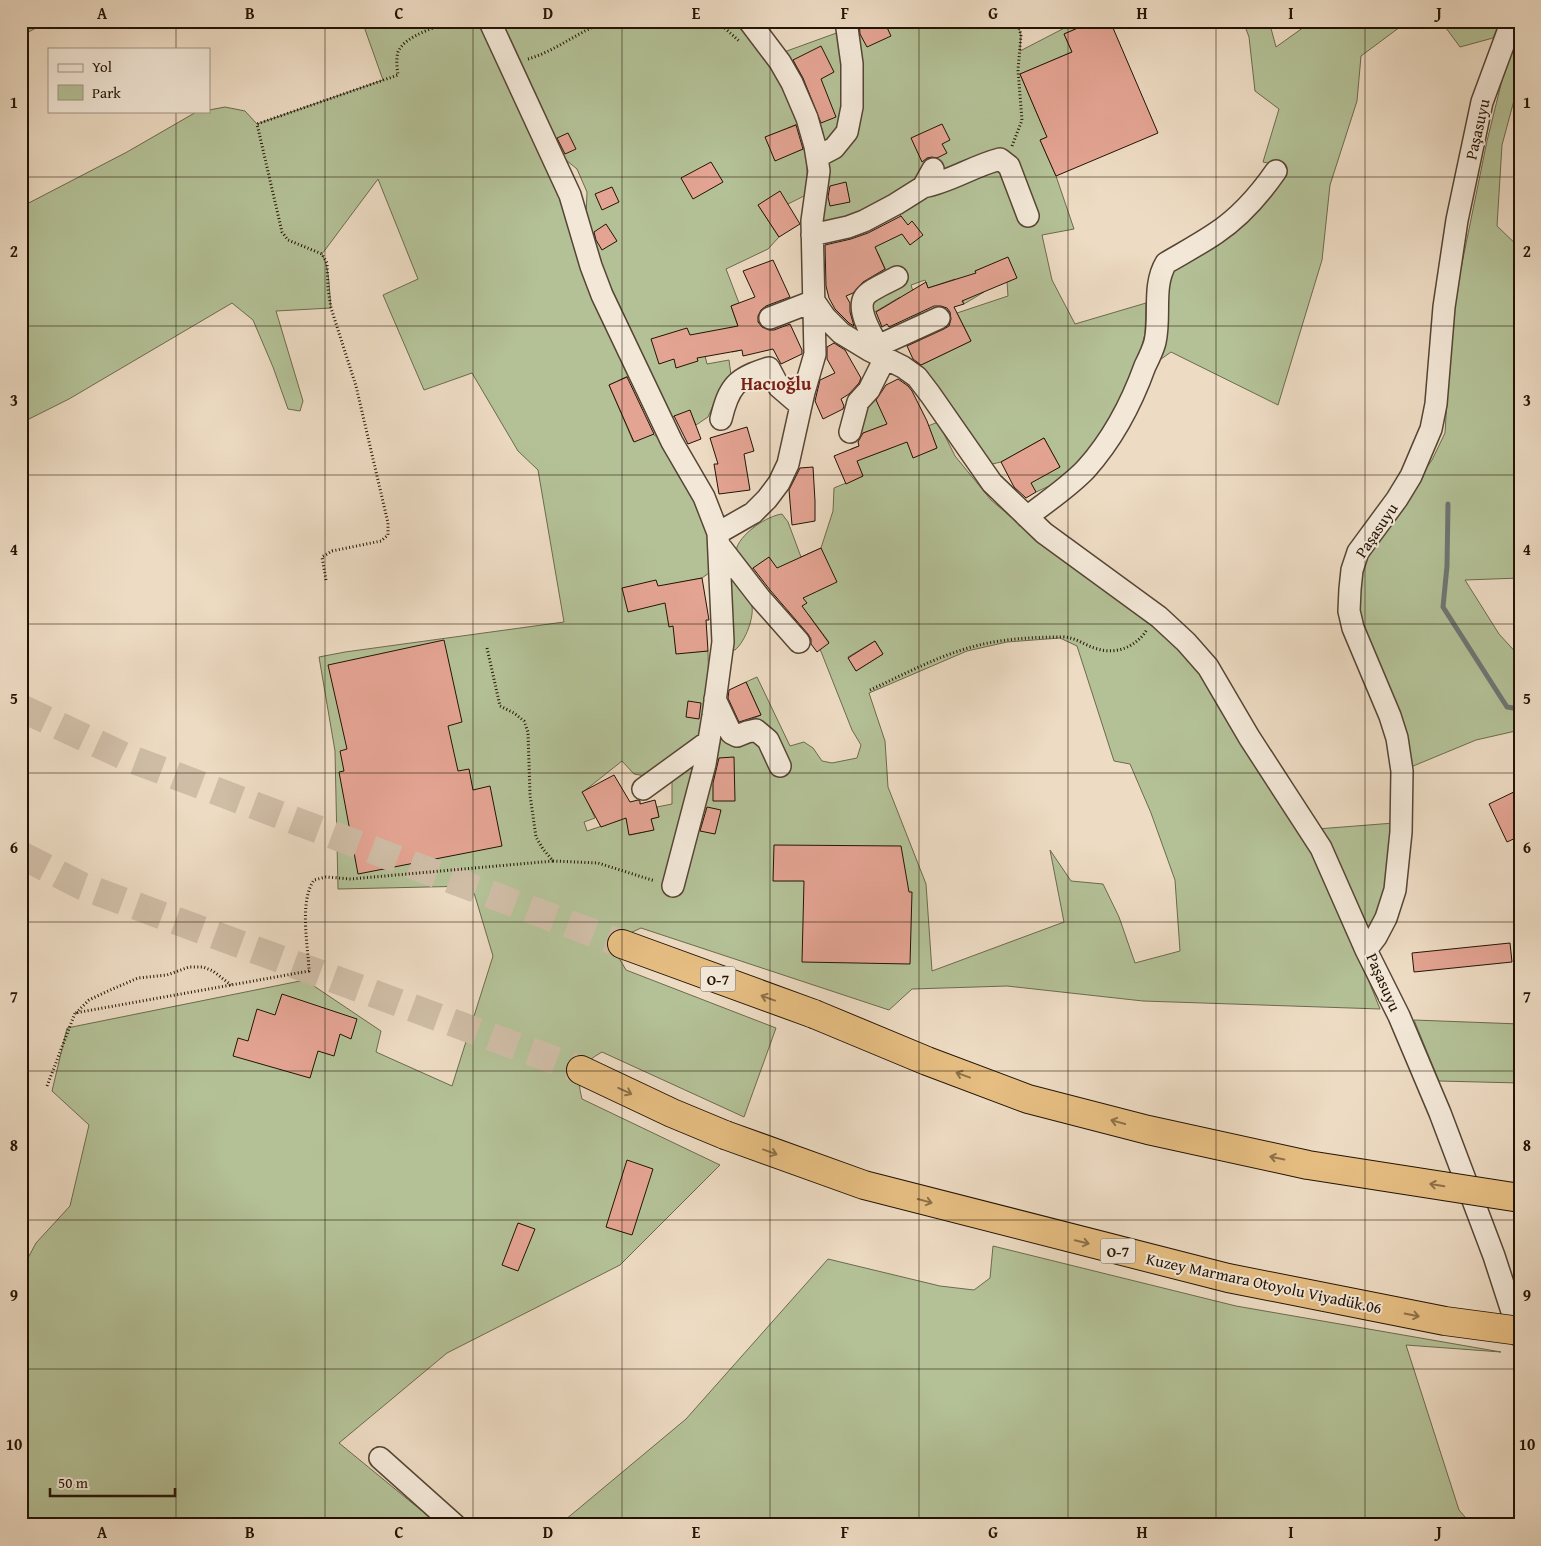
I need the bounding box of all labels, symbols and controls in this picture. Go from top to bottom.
text: A [97,1,108,25]
text: B [245,1,255,25]
text: C [394,1,404,25]
text: D [543,1,553,25]
text: E [692,1,701,25]
text: F [841,1,849,25]
text: G [988,1,998,25]
text: H [1136,1,1148,25]
text: I [1288,1,1294,25]
text: J [1433,1,1442,25]
legend [48,48,210,112]
text: Yol [92,56,112,77]
text: Park [92,82,121,103]
text: 1 [10,90,18,114]
text: 1 [1523,90,1531,114]
street label: Paşasuyu [1458,96,1496,162]
text: 2 [10,239,18,263]
text: 2 [1523,239,1531,263]
district label: Hacıoğlu [741,370,812,397]
text: 3 [10,388,18,412]
text: 3 [1523,388,1531,412]
street label: Paşasuyu [1349,497,1403,562]
text: 4 [10,537,18,561]
text: 4 [1523,537,1531,561]
text: 5 [10,686,18,710]
text: 5 [1523,686,1531,710]
text: 6 [10,835,18,859]
text: 6 [1523,835,1531,859]
street label: Paşasuyu [1360,949,1408,1015]
road number: O-7 [700,966,736,992]
text: 7 [10,984,18,1008]
text: 7 [1523,984,1531,1008]
one-way arrow [761,993,776,1002]
one-way arrow [956,1070,971,1079]
one-way arrow [617,1086,632,1096]
one-way arrow [1111,1117,1127,1126]
text: 8 [10,1133,18,1157]
text: 8 [1523,1133,1531,1157]
one-way arrow [762,1148,778,1157]
one-way arrow [1269,1153,1285,1162]
one-way arrow [1429,1180,1445,1190]
one-way arrow [917,1197,933,1207]
one-way arrow [1074,1237,1090,1247]
road number: O-7 [1100,1238,1136,1264]
street label: Kuzey Marmara Otoyolu Viyadük.06 [1144,1246,1384,1320]
text: 9 [10,1283,18,1307]
text: 9 [1523,1283,1531,1307]
one-way arrow [1403,1310,1419,1320]
text: 10 [6,1432,22,1456]
text: 10 [1519,1432,1535,1456]
scale bar [50,1466,175,1498]
text: 50 m [58,1472,89,1493]
text: A [97,1520,108,1544]
text: B [245,1520,255,1544]
text: C [394,1520,404,1544]
text: D [543,1520,553,1544]
text: E [692,1520,701,1544]
text: F [841,1520,849,1544]
text: G [988,1520,998,1544]
text: H [1136,1520,1148,1544]
text: I [1288,1520,1294,1544]
text: J [1433,1520,1442,1544]

